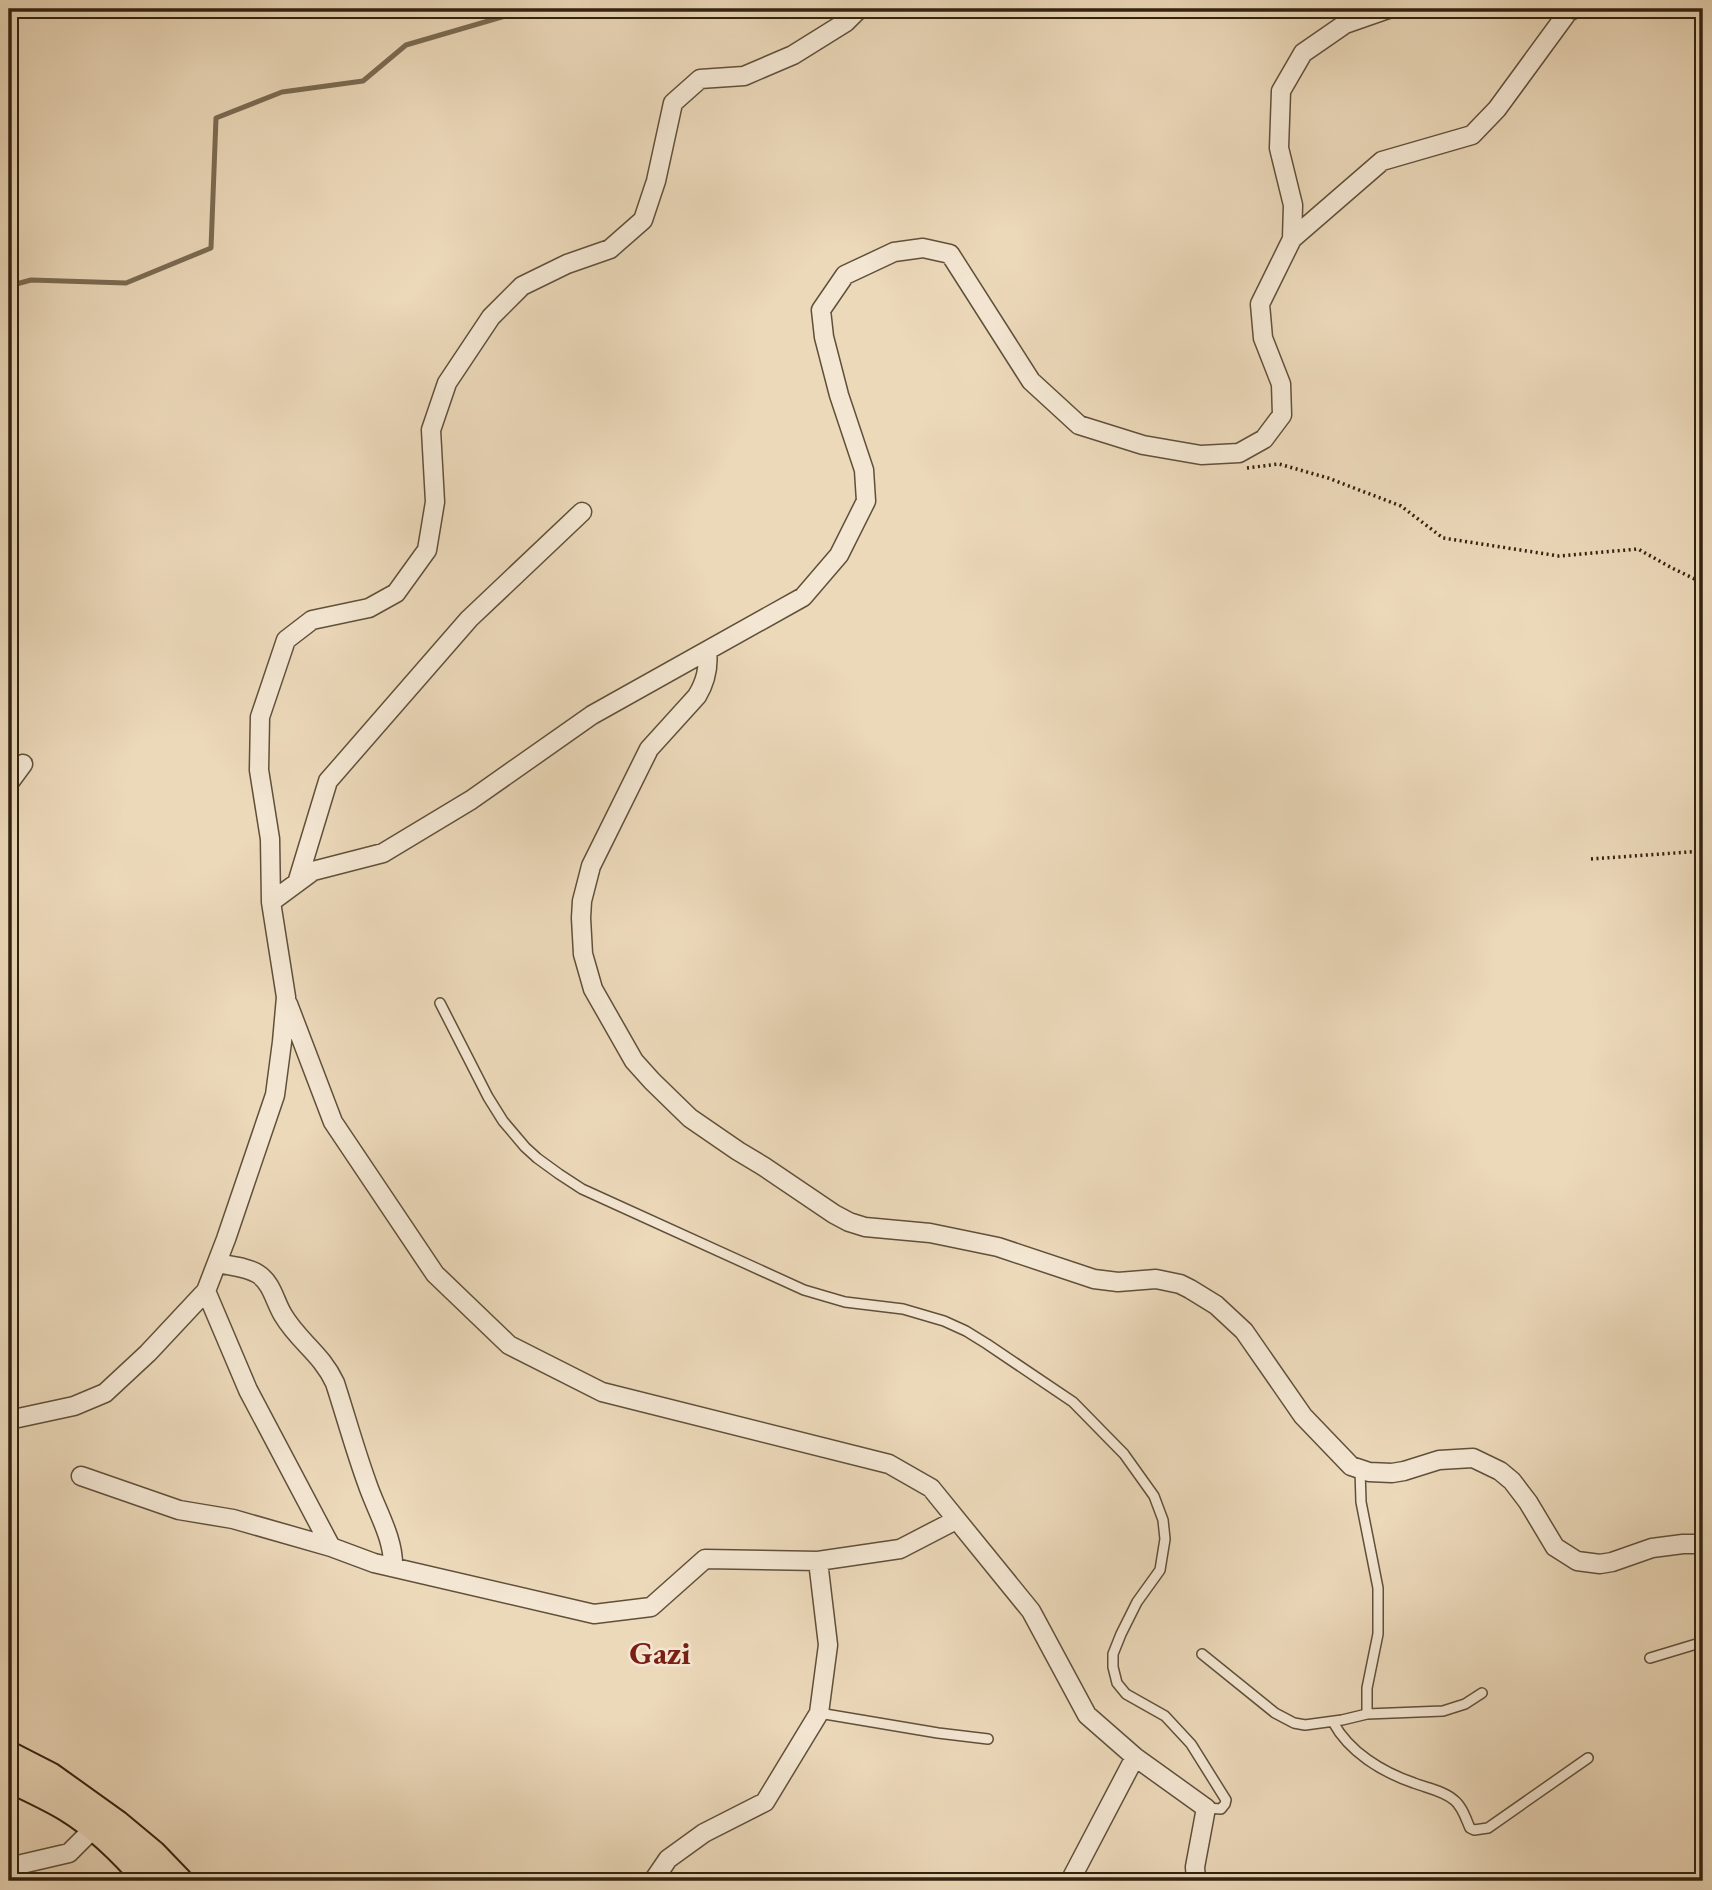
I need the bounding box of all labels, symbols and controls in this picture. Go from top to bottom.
district label: Gazi [629,1631,691,1674]

